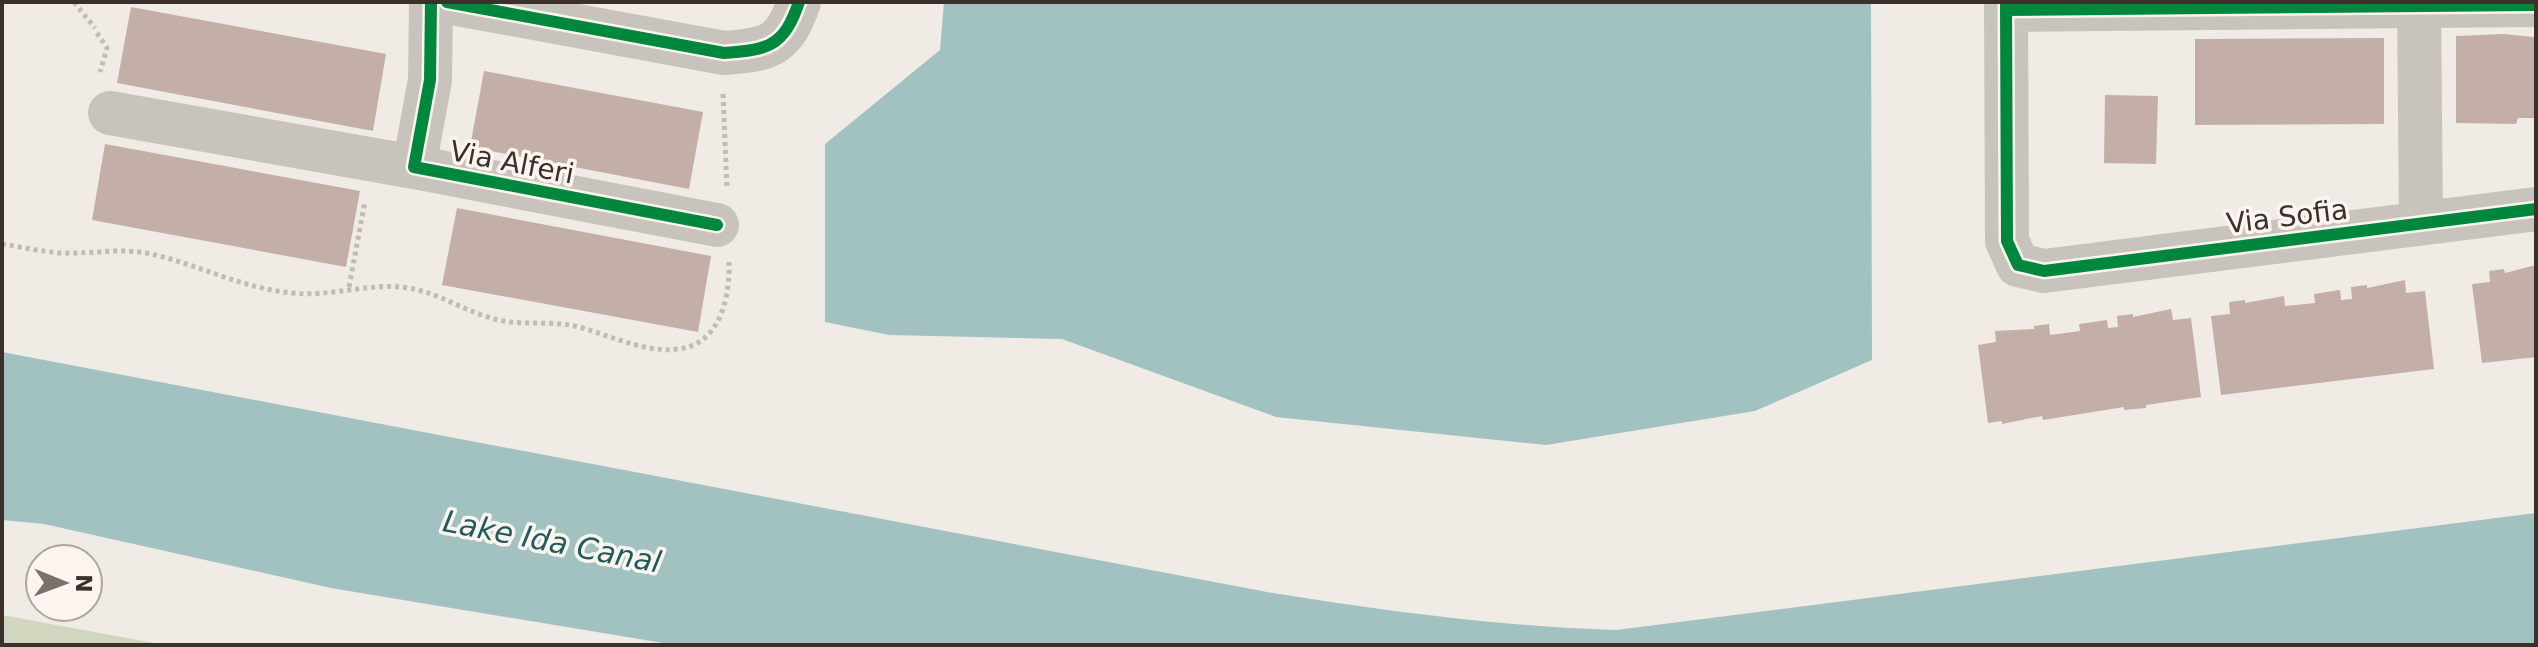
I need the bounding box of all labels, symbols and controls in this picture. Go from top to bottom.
street label: Via Alferi [447,134,577,191]
street label: Via Sofia [2224,193,2350,240]
water label: Lake Ida Canal [440,503,665,580]
north arrow [24,543,104,623]
text: N [71,574,96,593]

